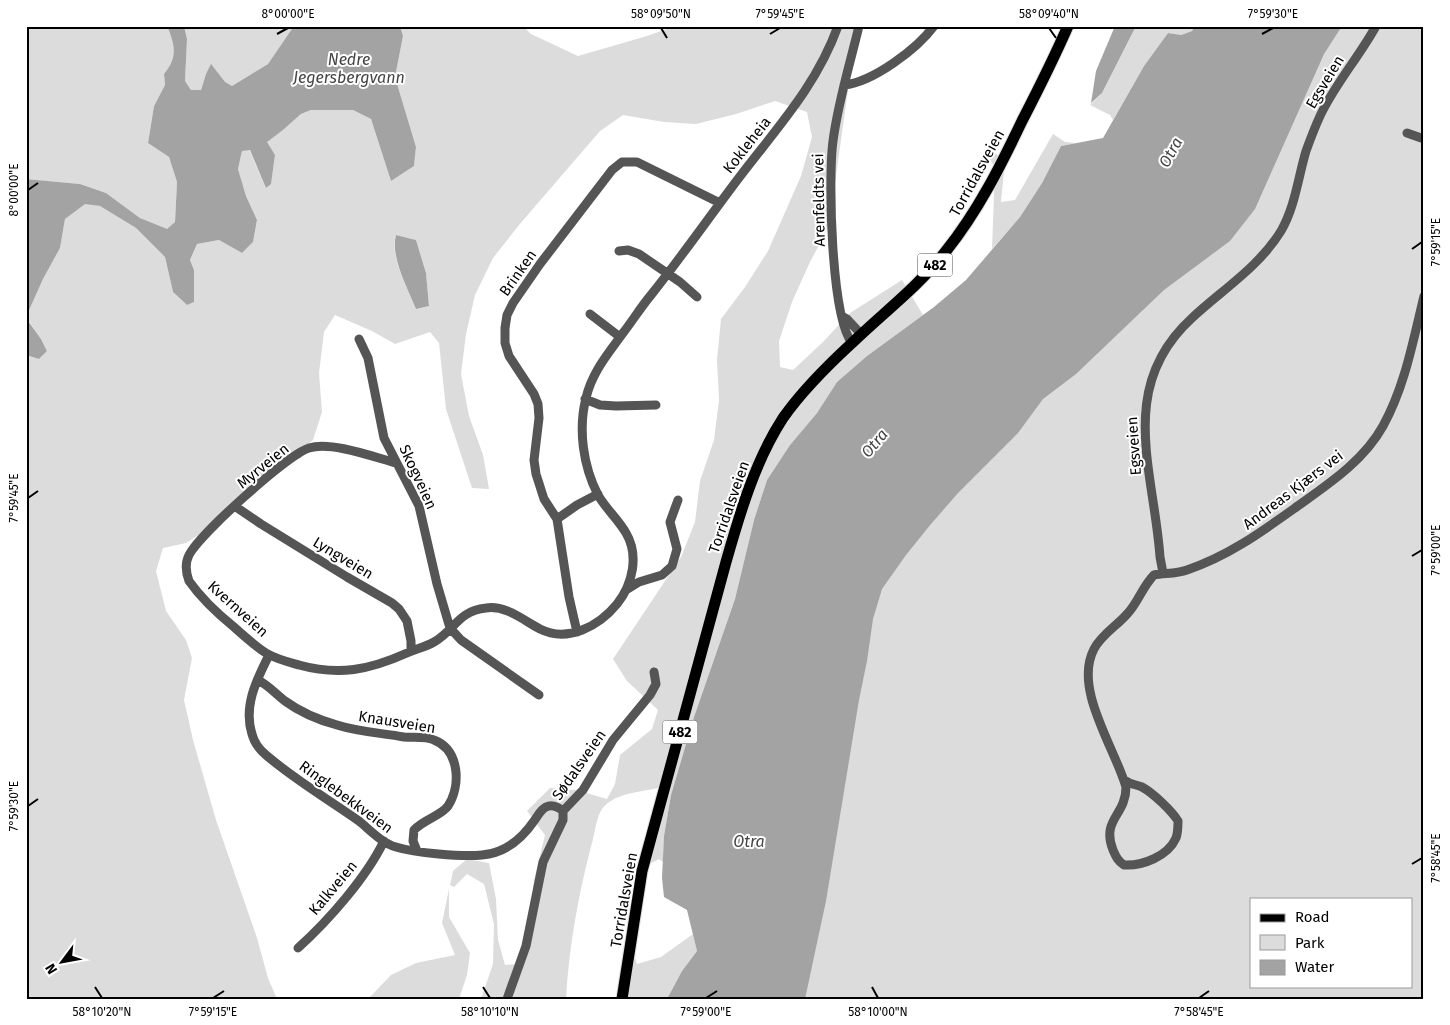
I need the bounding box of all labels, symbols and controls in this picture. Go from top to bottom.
text: 8°00'00"E [261,7,315,21]
text: 58°09'50"N [631,7,691,21]
text: 7°59'45"E [755,7,805,21]
text: 58°09'40"N [1019,7,1079,21]
text: 7°59'30"E [1248,7,1298,21]
water label: Nedre Jegersbergvann [292,50,405,87]
street label: Egsveien [1302,52,1348,112]
street label: Kokleheia [719,113,775,177]
street label: Torridalsveien [946,127,1008,219]
water label: Otra [1155,134,1186,171]
street label: Arenfeldts vei [809,153,829,247]
text: 8°00'00"E [7,163,21,217]
text: 7°59'15"E [1429,218,1443,266]
street label: Brinken [496,246,540,300]
road number: 482 [918,254,952,276]
street label: Egsveien [1123,416,1145,476]
water label: Otra [857,425,892,461]
street label: Myrveien [233,440,293,492]
street label: Skogveien [395,442,441,512]
street label: Andreas Kjærs vei [1239,447,1347,533]
street label: Torridalsveien [705,459,753,555]
text: 7°59'45"E [7,473,21,523]
text: 7°59'00"E [1429,525,1443,575]
street label: Lyngveien [310,533,376,583]
street label: Kvernveien [204,577,272,641]
street label: Knausveien [357,707,437,737]
road number: 482 [662,720,698,744]
street label: Sødalsveien [548,726,610,804]
street label: Ringlebekkveien [296,757,396,837]
text: 7°59'30"E [7,781,21,831]
water label: Otra [733,832,765,851]
text: 7°58'45"E [1429,833,1443,883]
street label: Torridalsveien [607,851,641,949]
street label: Kalkveien [305,857,361,919]
legend [1250,898,1412,988]
text: Road [1295,908,1330,926]
text: Park [1295,934,1325,952]
north arrow [38,938,88,988]
text: Water [1295,958,1334,976]
text: N [42,960,61,977]
text: 58°10'20"N [73,1005,131,1019]
text: 7°59'15"E [189,1005,237,1019]
text: 58°10'10"N [461,1005,519,1019]
text: 7°59'00"E [681,1005,731,1019]
text: 58°10'00"N [848,1005,908,1019]
text: 7°58'45"E [1174,1005,1224,1019]

